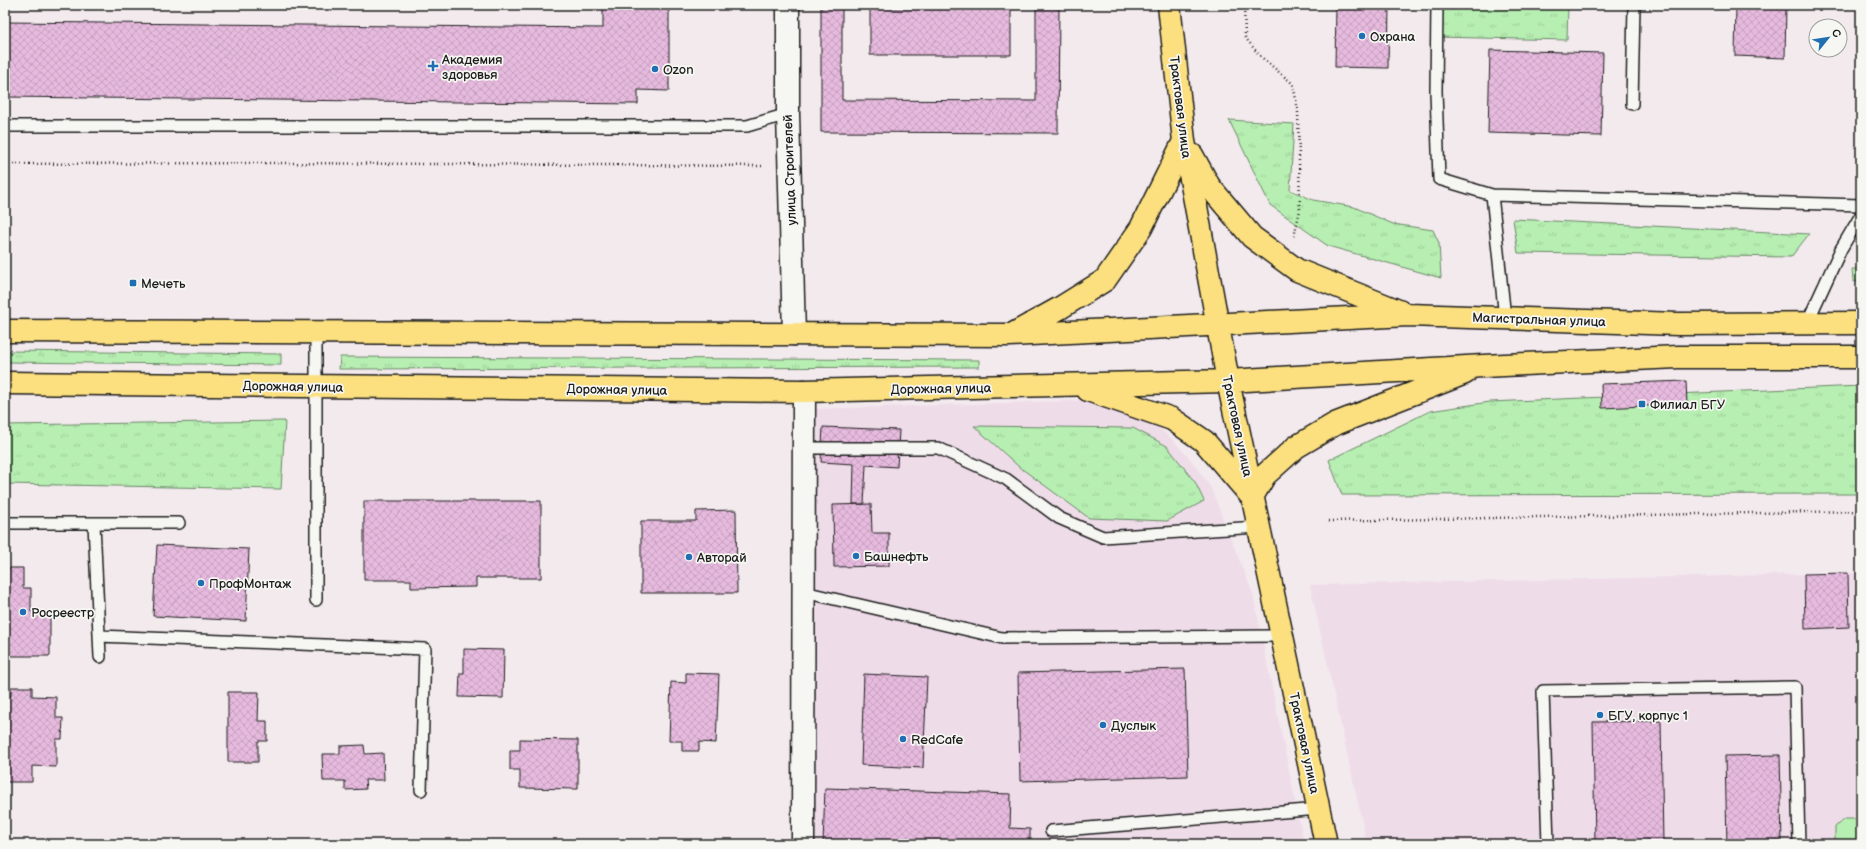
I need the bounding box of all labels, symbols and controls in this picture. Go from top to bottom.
north arrow [1808,18,1848,58]
text: С [1829,27,1844,40]
place label: Охрана [1370,29,1416,45]
marker: Охрана [1357,31,1367,41]
place label: Академия здоровья [441,52,502,83]
street label: Трактовая улица [1166,55,1194,160]
marker: Академия здоровья [427,60,439,72]
place label: Ozon [663,62,693,78]
marker: Ozon [650,64,660,74]
street label: улица Строителей [780,114,800,226]
place label: Мечеть [141,276,186,292]
marker: Мечеть [128,278,138,288]
street label: Магистральная улица [1472,310,1606,330]
street label: Трактовая улица [1218,374,1256,479]
street label: Дорожная улица [243,378,344,396]
street label: Дорожная улица [891,380,992,398]
street label: Дорожная улица [567,381,668,399]
place label: Филиал БГУ [1650,397,1726,413]
marker: Филиал БГУ [1637,399,1647,409]
place label: Башнефть [864,549,929,565]
place label: Авторай [696,550,747,566]
marker: Башнефть [851,551,861,561]
marker: Авторай [684,552,694,562]
place label: ПрофМонтаж [209,576,292,592]
marker: ПрофМонтаж [196,578,206,588]
place label: Росреестр [31,605,95,621]
marker: Росреестр [18,607,28,617]
street label: Трактовая улица [1285,691,1323,796]
place label: БГУ, корпус 1 [1608,708,1688,724]
marker: БГУ, корпус 1 [1595,710,1605,720]
place label: Дуслык [1111,718,1156,734]
marker: Дуслык [1098,720,1108,730]
place label: RedCafe [911,732,964,748]
marker: RedCafe [898,734,908,744]

